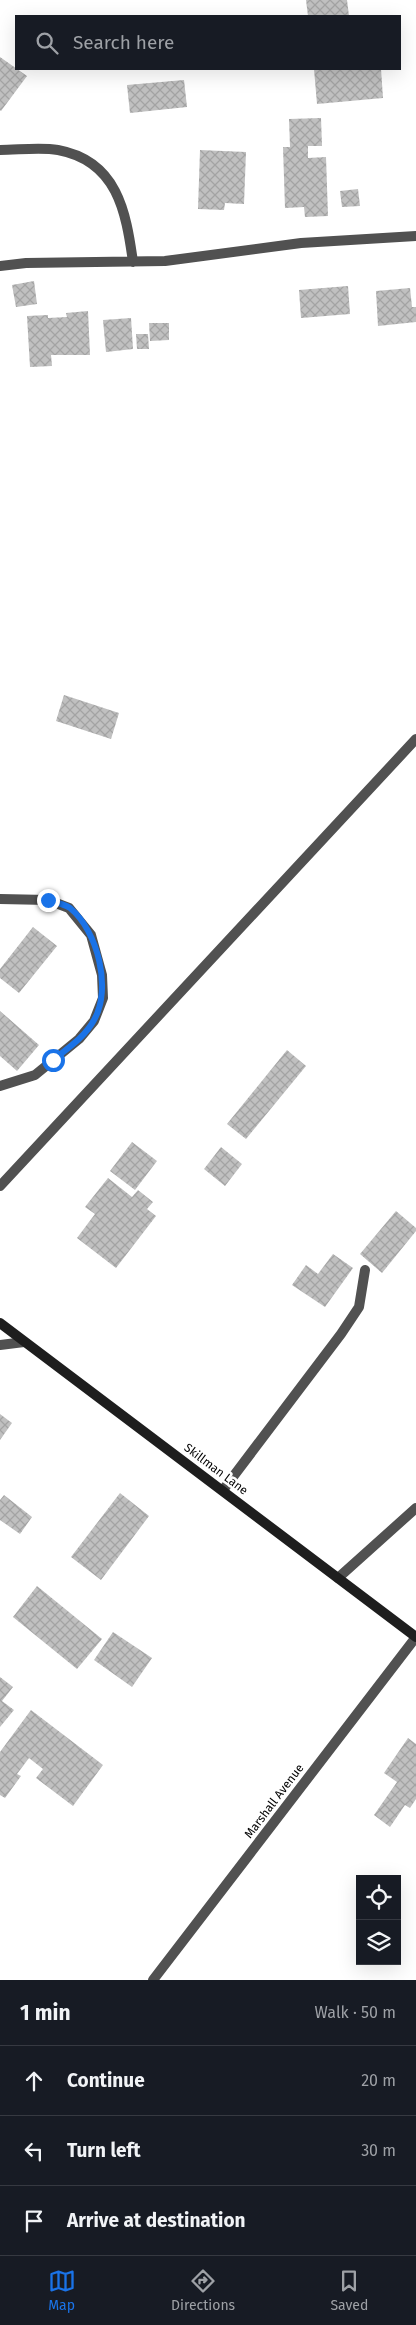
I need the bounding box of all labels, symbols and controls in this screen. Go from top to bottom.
search box [15,15,401,70]
icon: search [33,29,61,57]
text: Search here [73,31,174,54]
route end [37,889,60,912]
route start [42,1049,65,1072]
street label: Skillman Lane [181,1441,251,1497]
street label: Marshall Avenue [242,1761,306,1841]
map controls [356,1875,401,1965]
button: locate [356,1875,401,1920]
button: layers [356,1920,401,1965]
text: 1 min [20,2000,71,2026]
text: Walk · 50 m [315,2003,396,2022]
icon: ahead [20,2067,48,2095]
text: Continue [67,2069,145,2092]
text: 20 m [361,2071,396,2090]
icon: left [20,2137,48,2165]
text: Turn left [67,2139,141,2162]
text: 30 m [361,2141,396,2160]
icon: arrive [20,2207,48,2235]
text: Arrive at destination [67,2209,246,2232]
tab: Map [48,2267,76,2314]
tab: Directions [171,2267,235,2314]
tab: Saved [330,2267,368,2314]

